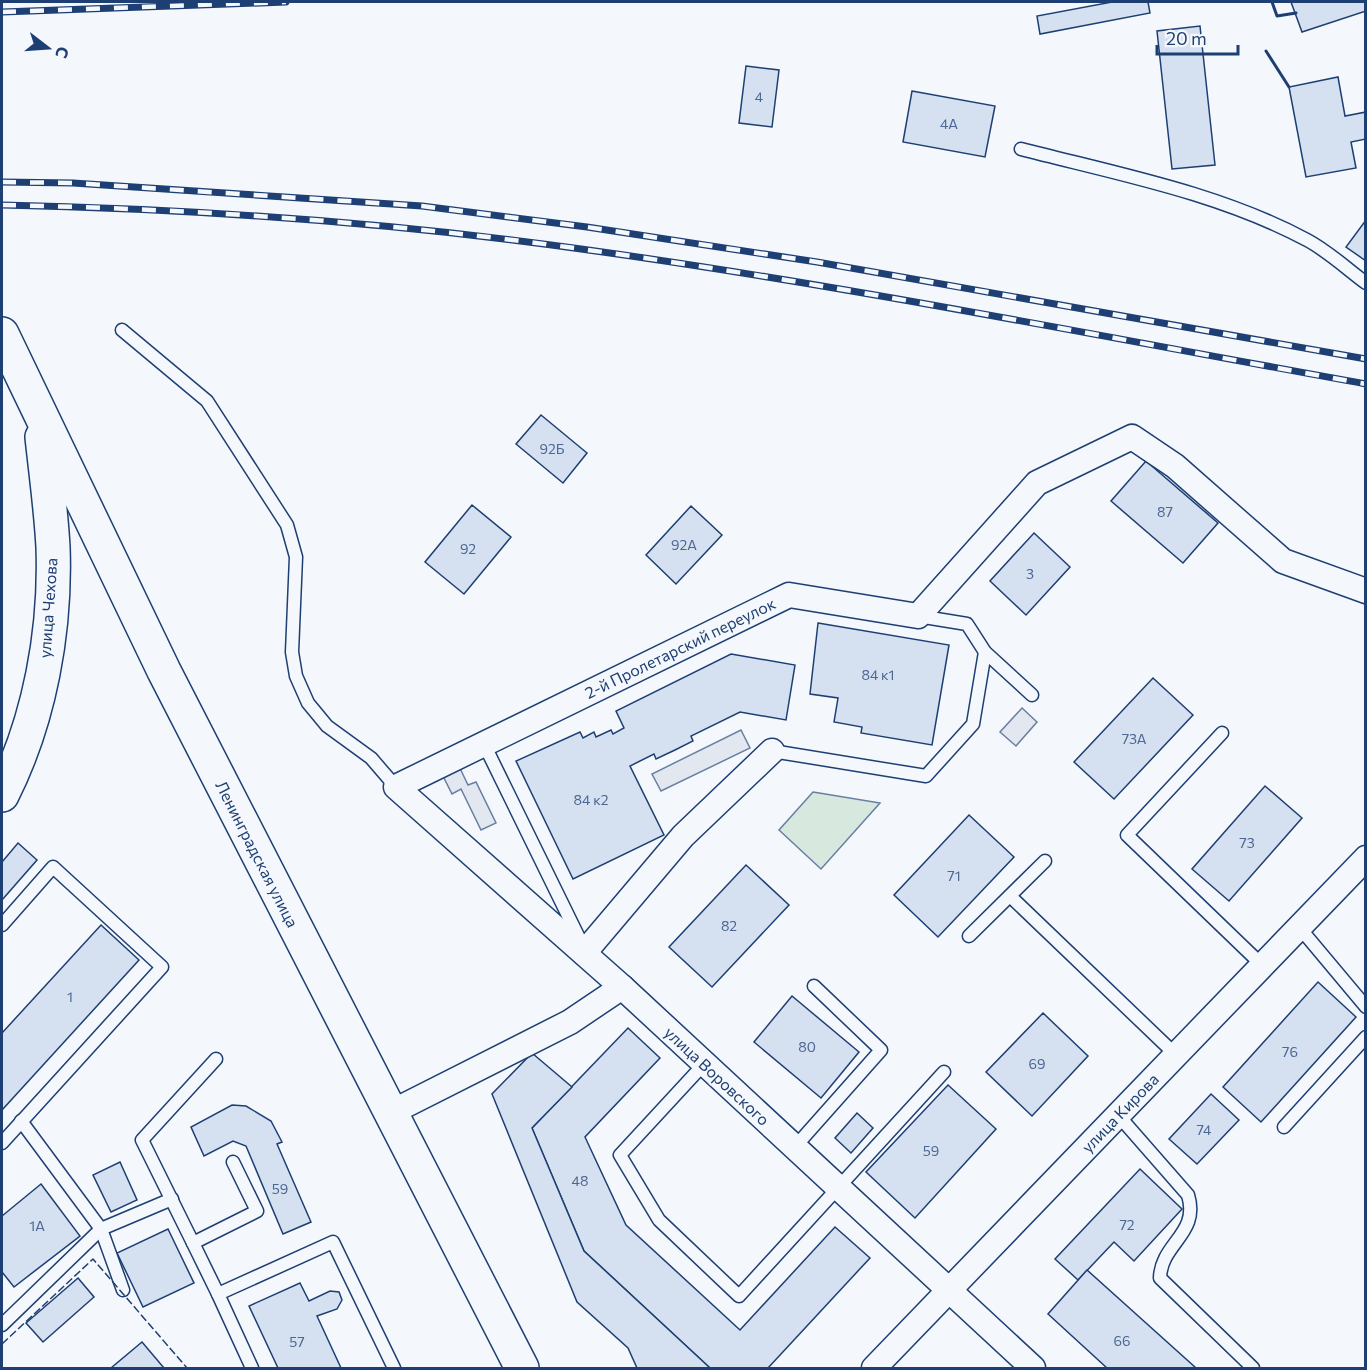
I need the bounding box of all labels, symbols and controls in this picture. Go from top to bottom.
north arrow [18,18,78,78]
scale bar [1157,18,1238,56]
text: 20 m [1166,27,1207,49]
text: С [52,45,74,61]
house number: 4 [755,88,764,105]
house number: 4А [940,115,958,132]
house number: 92Б [539,440,565,457]
house number: 87 [1157,503,1173,520]
house number: 92А [671,536,697,553]
house number: 92 [460,540,476,557]
street label: улица Чехова [35,557,60,659]
house number: 3 [1026,565,1034,582]
street label: 2-й Пролетарский переулок [581,593,779,702]
house number: 84 к1 [861,666,895,683]
house number: 73А [1122,730,1147,747]
street label: Ленинградская улица [212,777,303,930]
house number: 84 к2 [574,791,609,808]
house number: 73 [1239,834,1255,851]
house number: 71 [947,867,961,884]
house number: 82 [721,917,737,934]
house number: 1 [67,988,73,1005]
street label: улица Воровского [661,1022,774,1129]
house number: 80 [798,1038,816,1055]
house number: 76 [1282,1043,1298,1060]
house number: 69 [1029,1055,1045,1072]
street label: улица Кирова [1077,1069,1162,1156]
house number: 74 [1197,1121,1212,1138]
house number: 59 [923,1142,939,1159]
house number: 48 [572,1172,588,1189]
house number: 59 [272,1180,288,1197]
house number: 72 [1119,1216,1135,1233]
house number: 1А [29,1217,45,1234]
house number: 66 [1114,1332,1131,1349]
house number: 57 [289,1333,305,1350]

